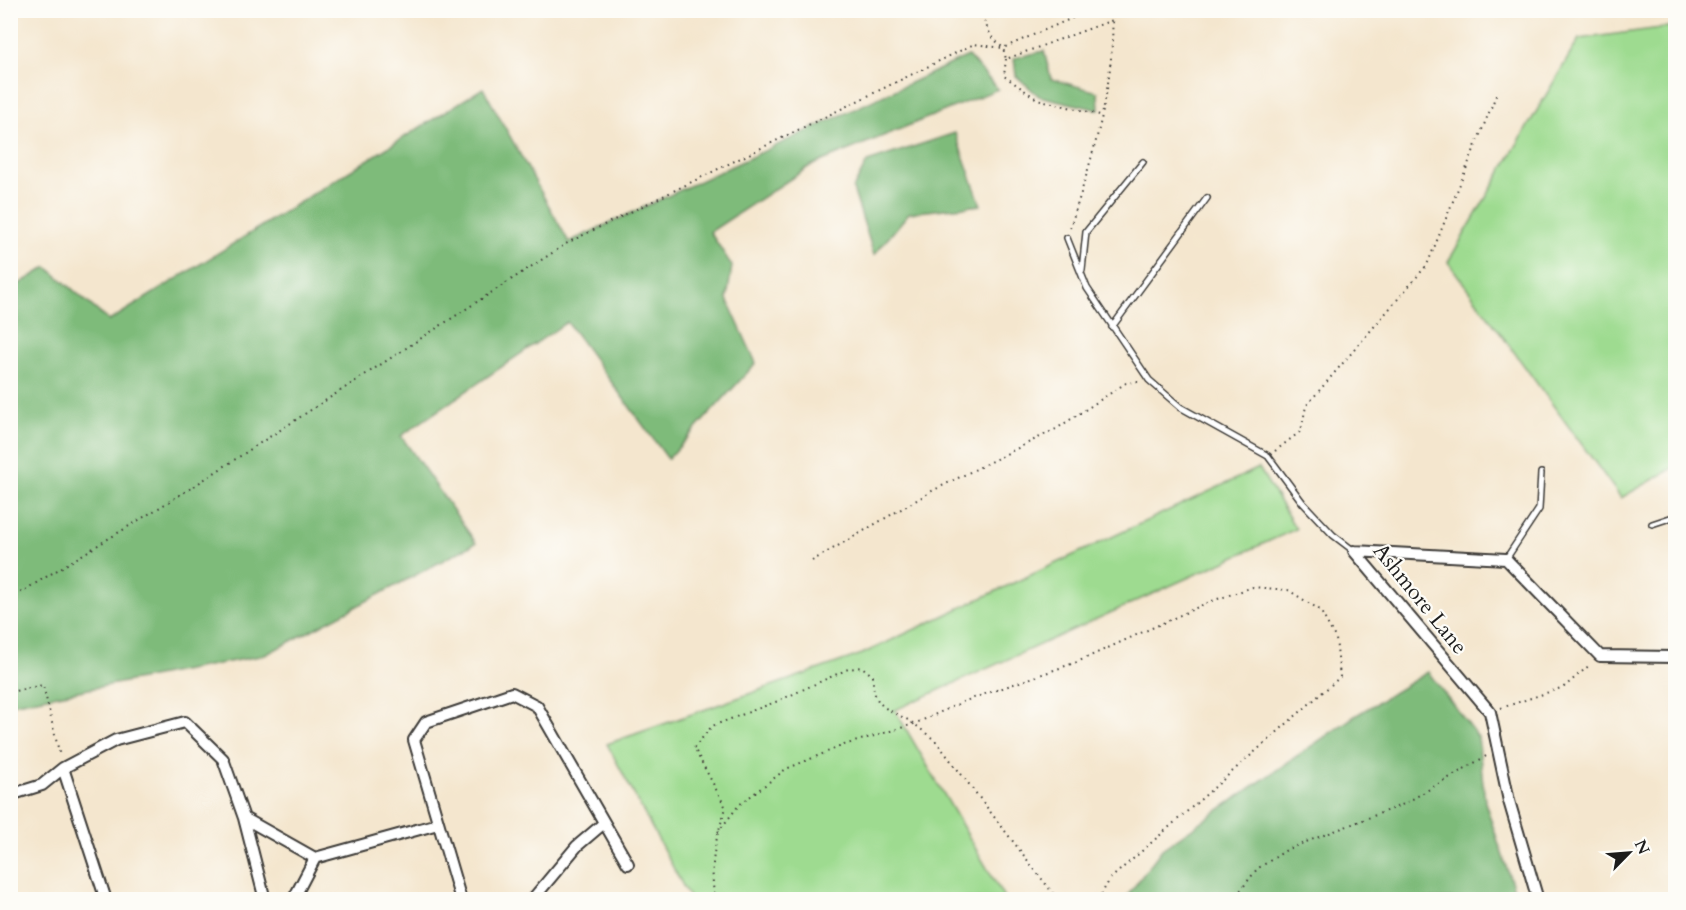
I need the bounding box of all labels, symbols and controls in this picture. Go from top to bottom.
street label: Ashmore Lane [1366,537,1474,660]
north arrow [1599,823,1659,883]
text: N [1629,836,1655,858]

